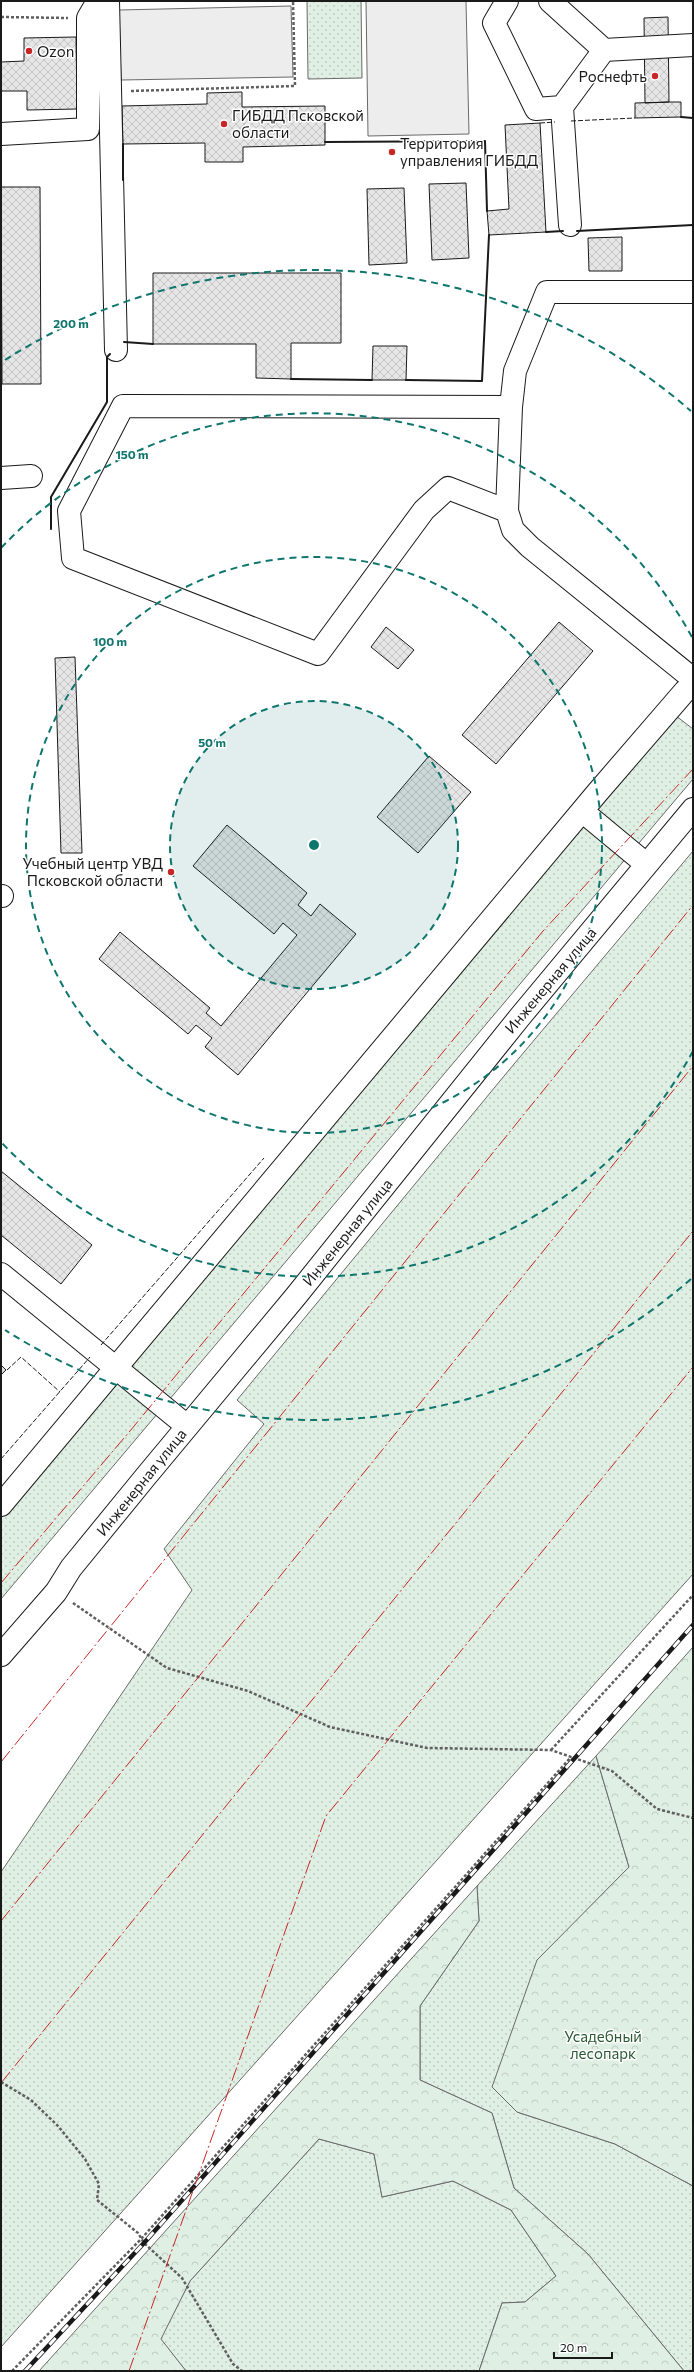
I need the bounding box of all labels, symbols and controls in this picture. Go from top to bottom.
place label: Ozon [37,42,74,60]
marker: Ozon [24,46,34,56]
place label: Роснефть [579,67,647,85]
marker: Роснефть [650,71,660,81]
place label: ГИБДД Псковской области [232,106,364,141]
marker: ГИБДД Псковской области [219,119,229,129]
place label: Территория управления ГИБДД [400,134,539,169]
marker: Территория управления ГИБДД [387,147,397,157]
text: 200 m [53,316,89,330]
text: 150 m [115,447,149,461]
text: 100 m [93,634,127,648]
text: 50 m [198,735,226,749]
centre of rings [307,838,321,852]
place label: Учебный центр УВД Псковской области [22,854,163,889]
marker: Учебный центр УВД Псковской области [166,867,176,877]
street label: Инженерная улица [500,923,600,1037]
street label: Инженерная улица [298,1175,396,1289]
street label: Инженерная улица [92,1425,190,1539]
park label: Усадебный лесопарк [564,2027,642,2062]
scale bar [554,2334,612,2360]
text: 20 m [560,2340,587,2354]

